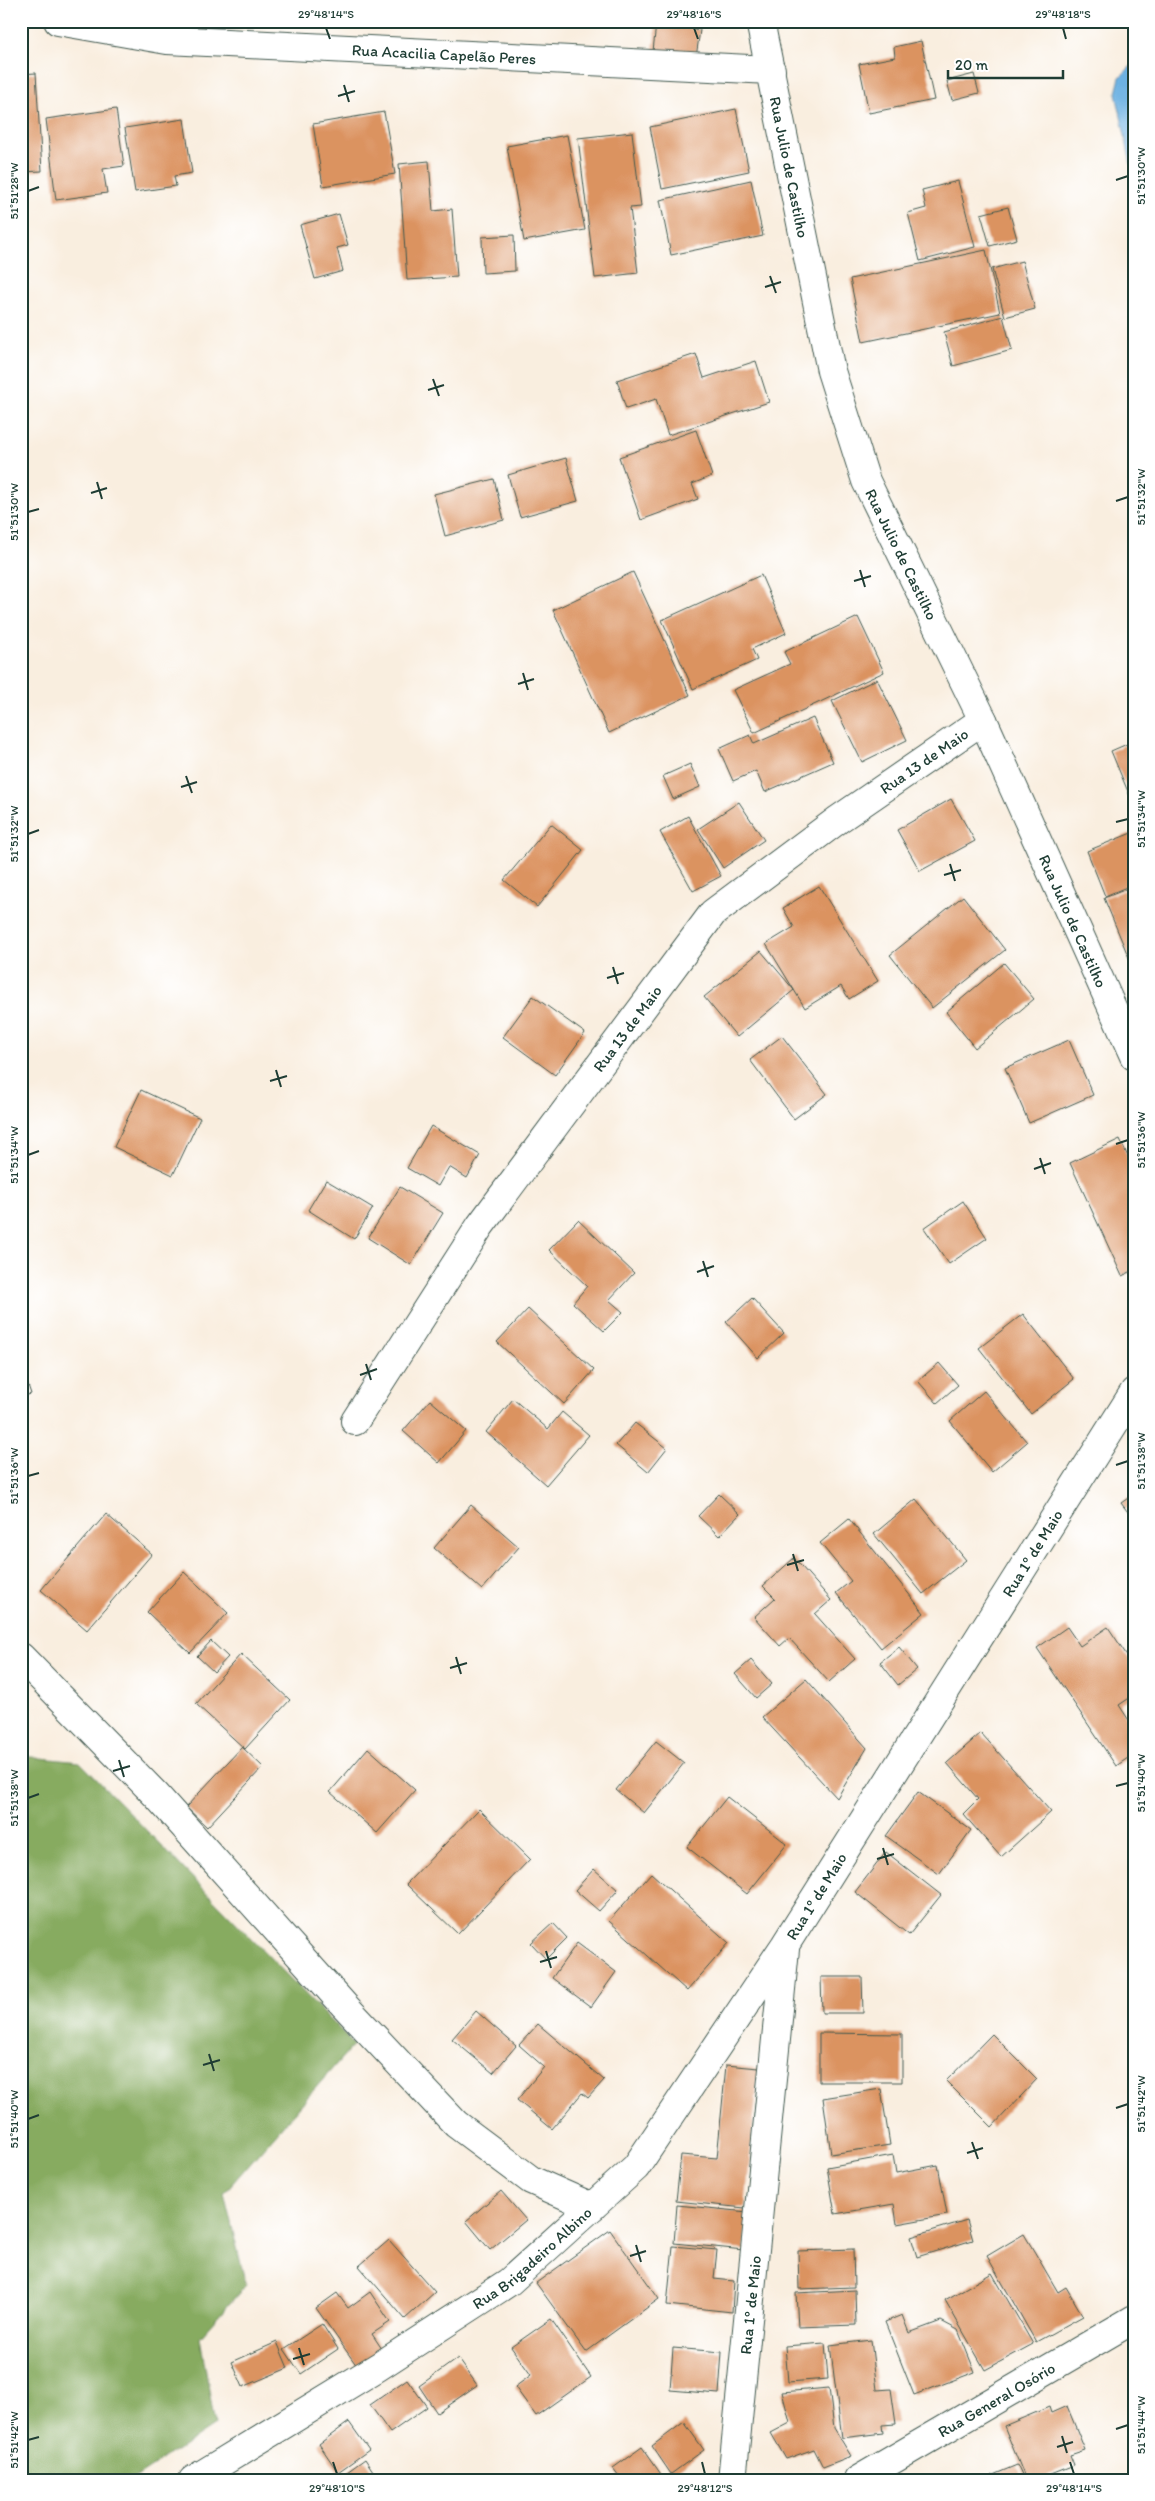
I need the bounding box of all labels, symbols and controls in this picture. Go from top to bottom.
text: 29°48'14"S [298,7,354,21]
text: 29°48'16"S [666,7,722,21]
text: 29°48'18"S [1035,7,1091,21]
street label: Rua Acacilia Capelão Peres [351,40,537,68]
scale bar [948,48,1062,80]
text: 20 m [955,56,989,74]
street label: Rua Julio de Castilho [766,95,813,239]
text: 51°51'30"W [1134,147,1148,205]
text: 51°51'28"W [7,162,21,220]
text: 51°51'32"W [1134,468,1148,526]
text: 51°51'30"W [7,483,21,541]
street label: Rua Julio de Castilho [861,486,941,623]
street label: Rua 13 de Maio [876,724,972,798]
text: 51°51'34"W [1134,790,1148,848]
text: 51°51'32"W [7,805,21,863]
street label: Rua Julio de Castilho [1035,852,1111,991]
street label: Rua 13 de Maio [589,982,666,1076]
text: 51°51'36"W [1134,1111,1148,1169]
text: 51°51'34"W [7,1126,21,1184]
text: 51°51'38"W [1134,1432,1148,1490]
text: 51°51'36"W [7,1447,21,1505]
street label: Rua 1º de Maio [998,1506,1067,1600]
text: 51°51'40"W [1134,1754,1148,1812]
text: 51°51'38"W [7,1769,21,1827]
street label: Rua 1º de Maio [782,1849,851,1943]
text: 51°51'42"W [1134,2075,1148,2133]
text: 51°51'40"W [7,2090,21,2148]
street label: Rua Brigadeiro Albino [469,2203,596,2313]
street label: Rua 1º de Maio [736,2255,765,2355]
street label: Rua General Osório [934,2358,1059,2441]
text: 51°51'44"W [1134,2396,1148,2454]
text: 51°51'42"W [7,2411,21,2469]
text: 29°48'10"S [309,2481,365,2495]
text: 29°48'12"S [677,2481,733,2495]
text: 29°48'14"S [1046,2481,1102,2495]

